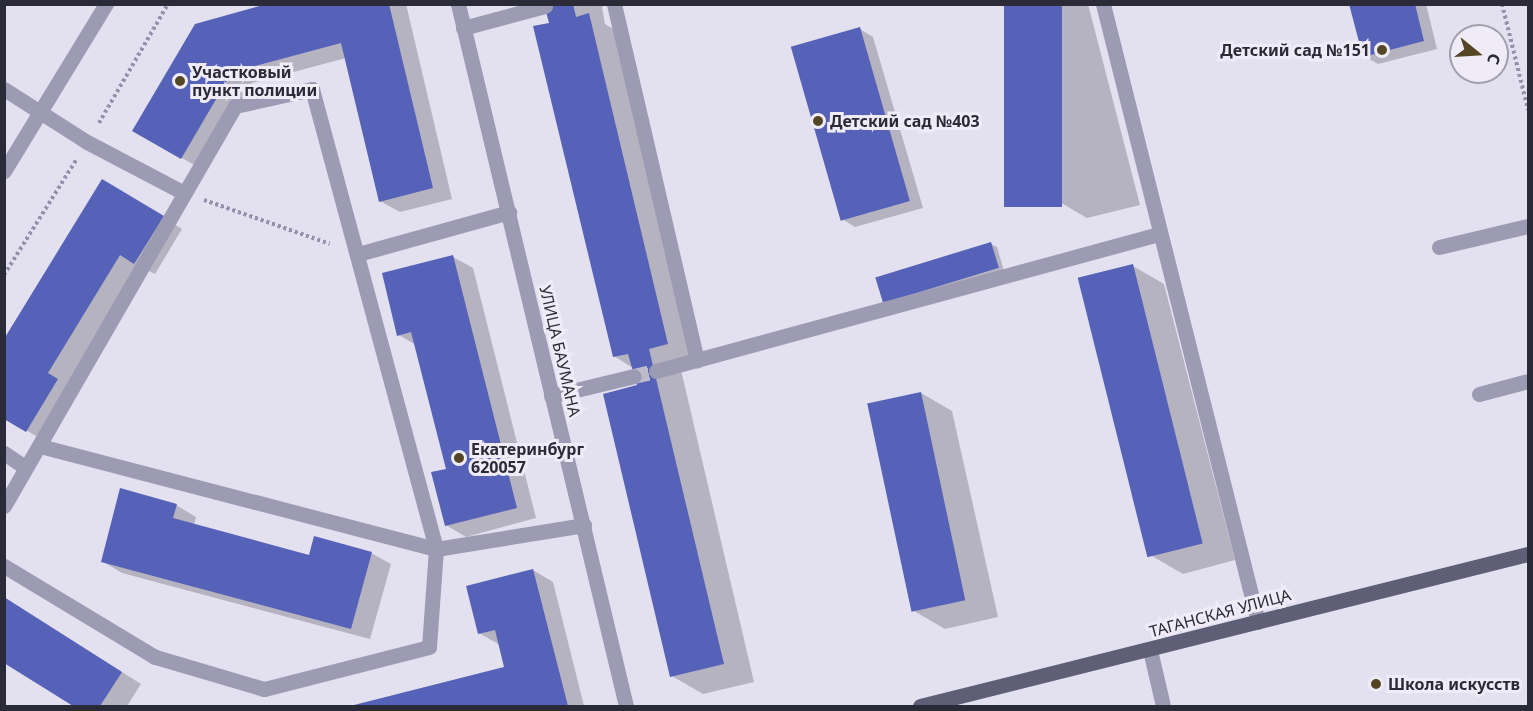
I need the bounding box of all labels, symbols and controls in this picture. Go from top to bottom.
north arrow [1449,24,1509,84]
place label: Детский сад №151 [1220,40,1370,60]
marker: Детский сад №151 [1375,43,1389,57]
text: С [1482,51,1506,67]
place label: Участковый пункт полиции [192,62,317,100]
marker: Участковый пункт полиции [173,74,187,88]
place label: Детский сад №403 [830,111,980,131]
marker: Детский сад №403 [811,114,825,128]
street label: УЛИЦА БАУМАНА [536,284,584,418]
place label: Екатеринбург 620057 [471,439,584,477]
marker: Екатеринбург 620057 [452,451,466,465]
street label: ТАГАНСКАЯ УЛИЦА [1147,585,1293,641]
place label: Школа искусств [1388,674,1520,694]
marker: Школа искусств [1369,677,1383,691]

